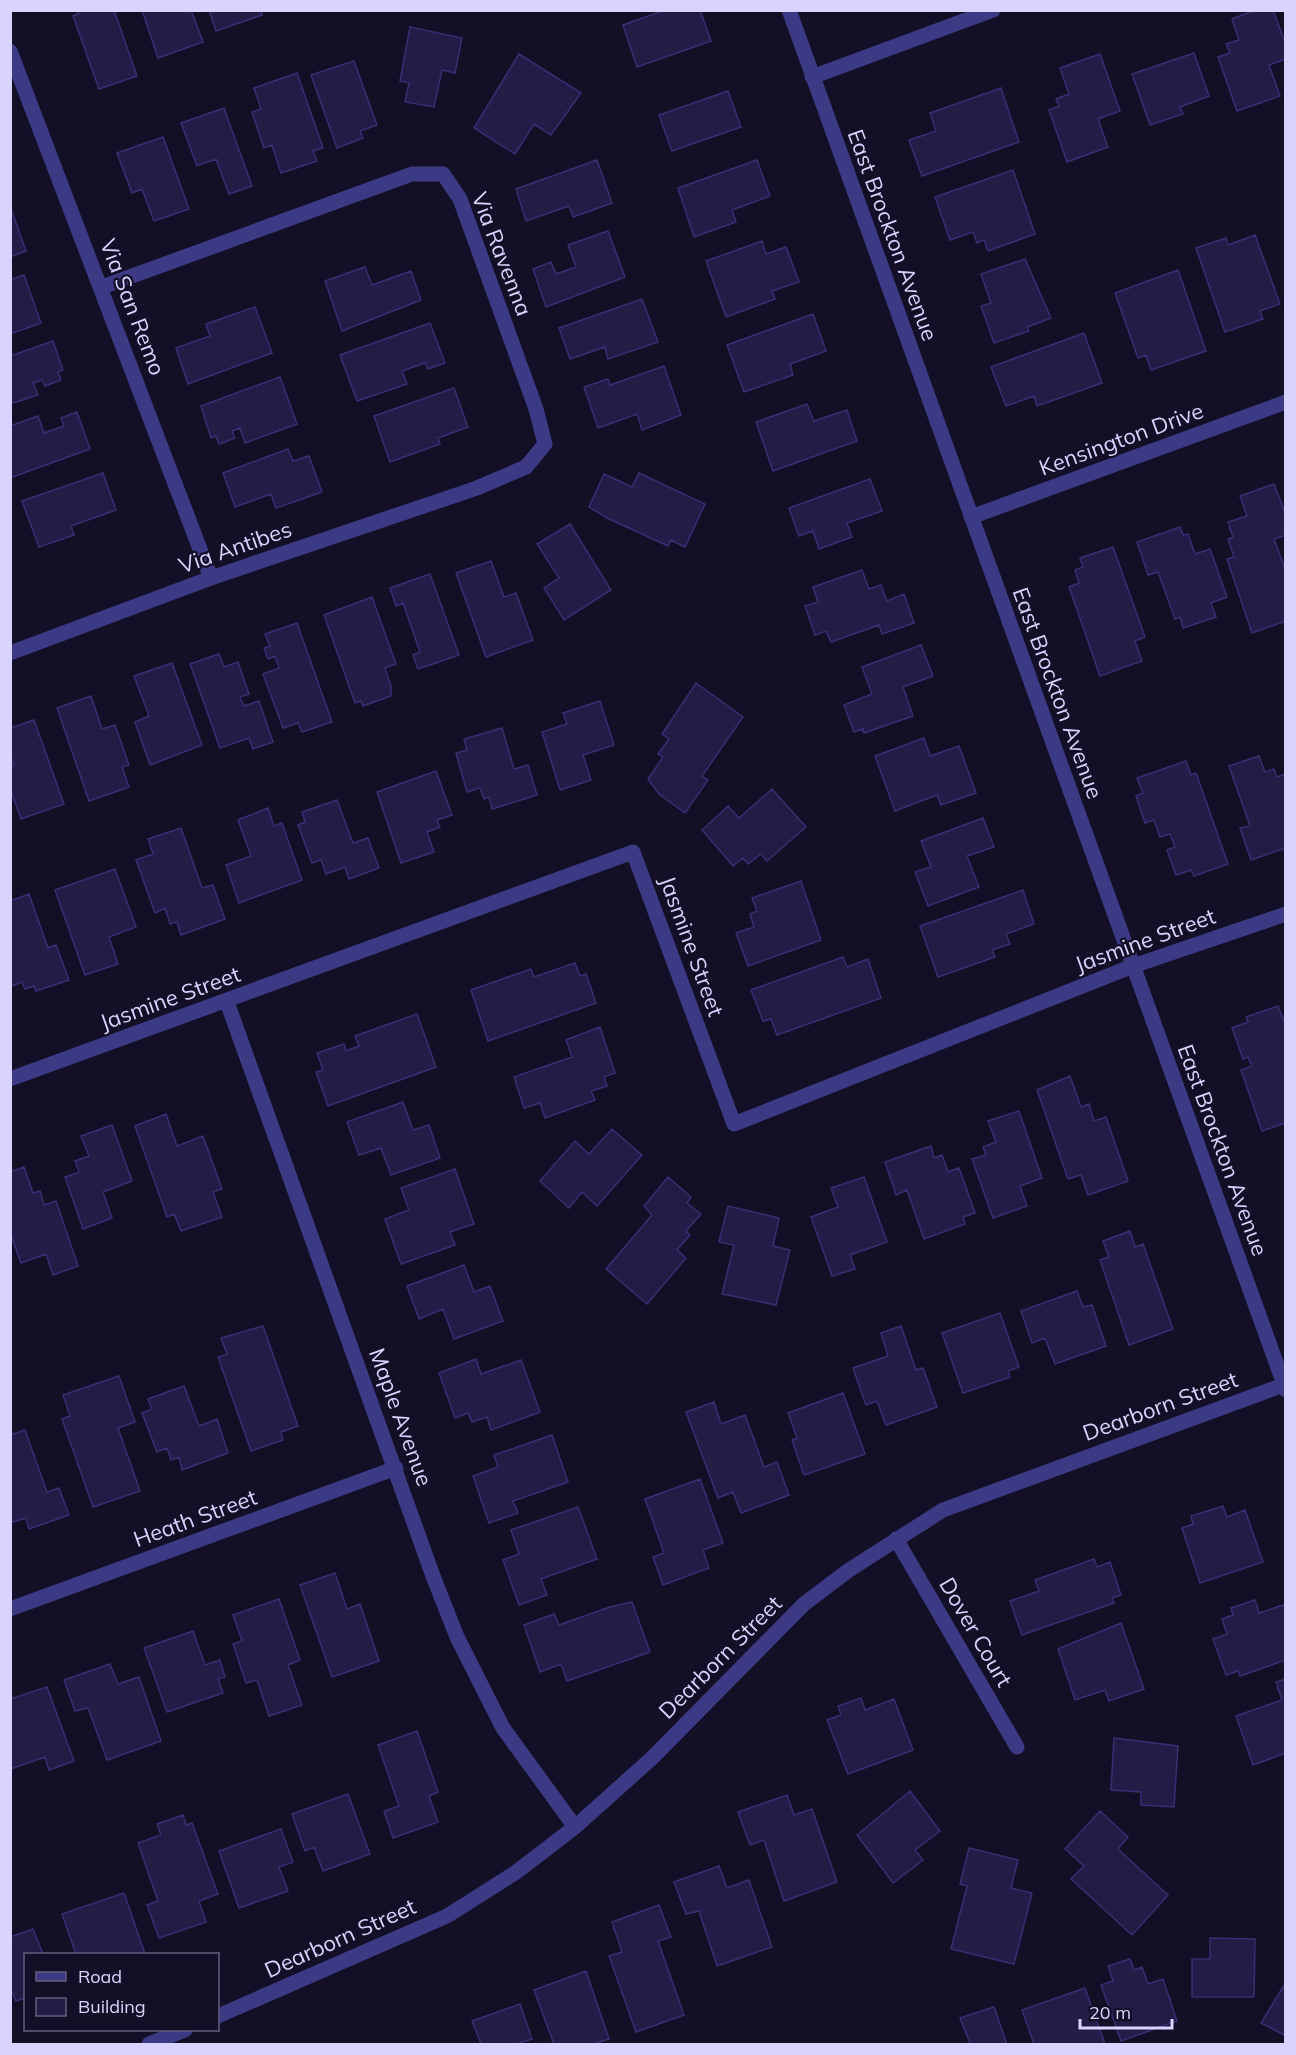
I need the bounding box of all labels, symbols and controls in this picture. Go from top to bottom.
street label: East Brockton Avenue [842,125,944,345]
street label: Via Ravenna [466,188,538,320]
street label: Via San Remo [94,235,172,379]
street label: Kensington Drive [1035,396,1207,482]
street label: Via Antibes [175,515,295,579]
street label: East Brockton Avenue [1007,583,1109,803]
street label: Jasmine Street [654,872,730,1020]
street label: Jasmine Street [1071,902,1219,978]
street label: Jasmine Street [96,960,244,1036]
street label: East Brockton Avenue [1172,1040,1274,1260]
street label: Maple Avenue [363,1344,439,1490]
street label: Dearborn Street [1079,1365,1242,1447]
street label: Heath Street [130,1483,261,1553]
street label: Dover Court [933,1572,1019,1692]
street label: Dearborn Street [653,1589,788,1724]
street label: Dearborn Street [260,1892,420,1984]
legend [24,1953,219,2031]
text: Road [78,1965,122,1988]
scale bar [1080,1992,1172,2030]
text: Building [78,1995,146,2018]
text: 20 m [1089,2001,1131,2024]

